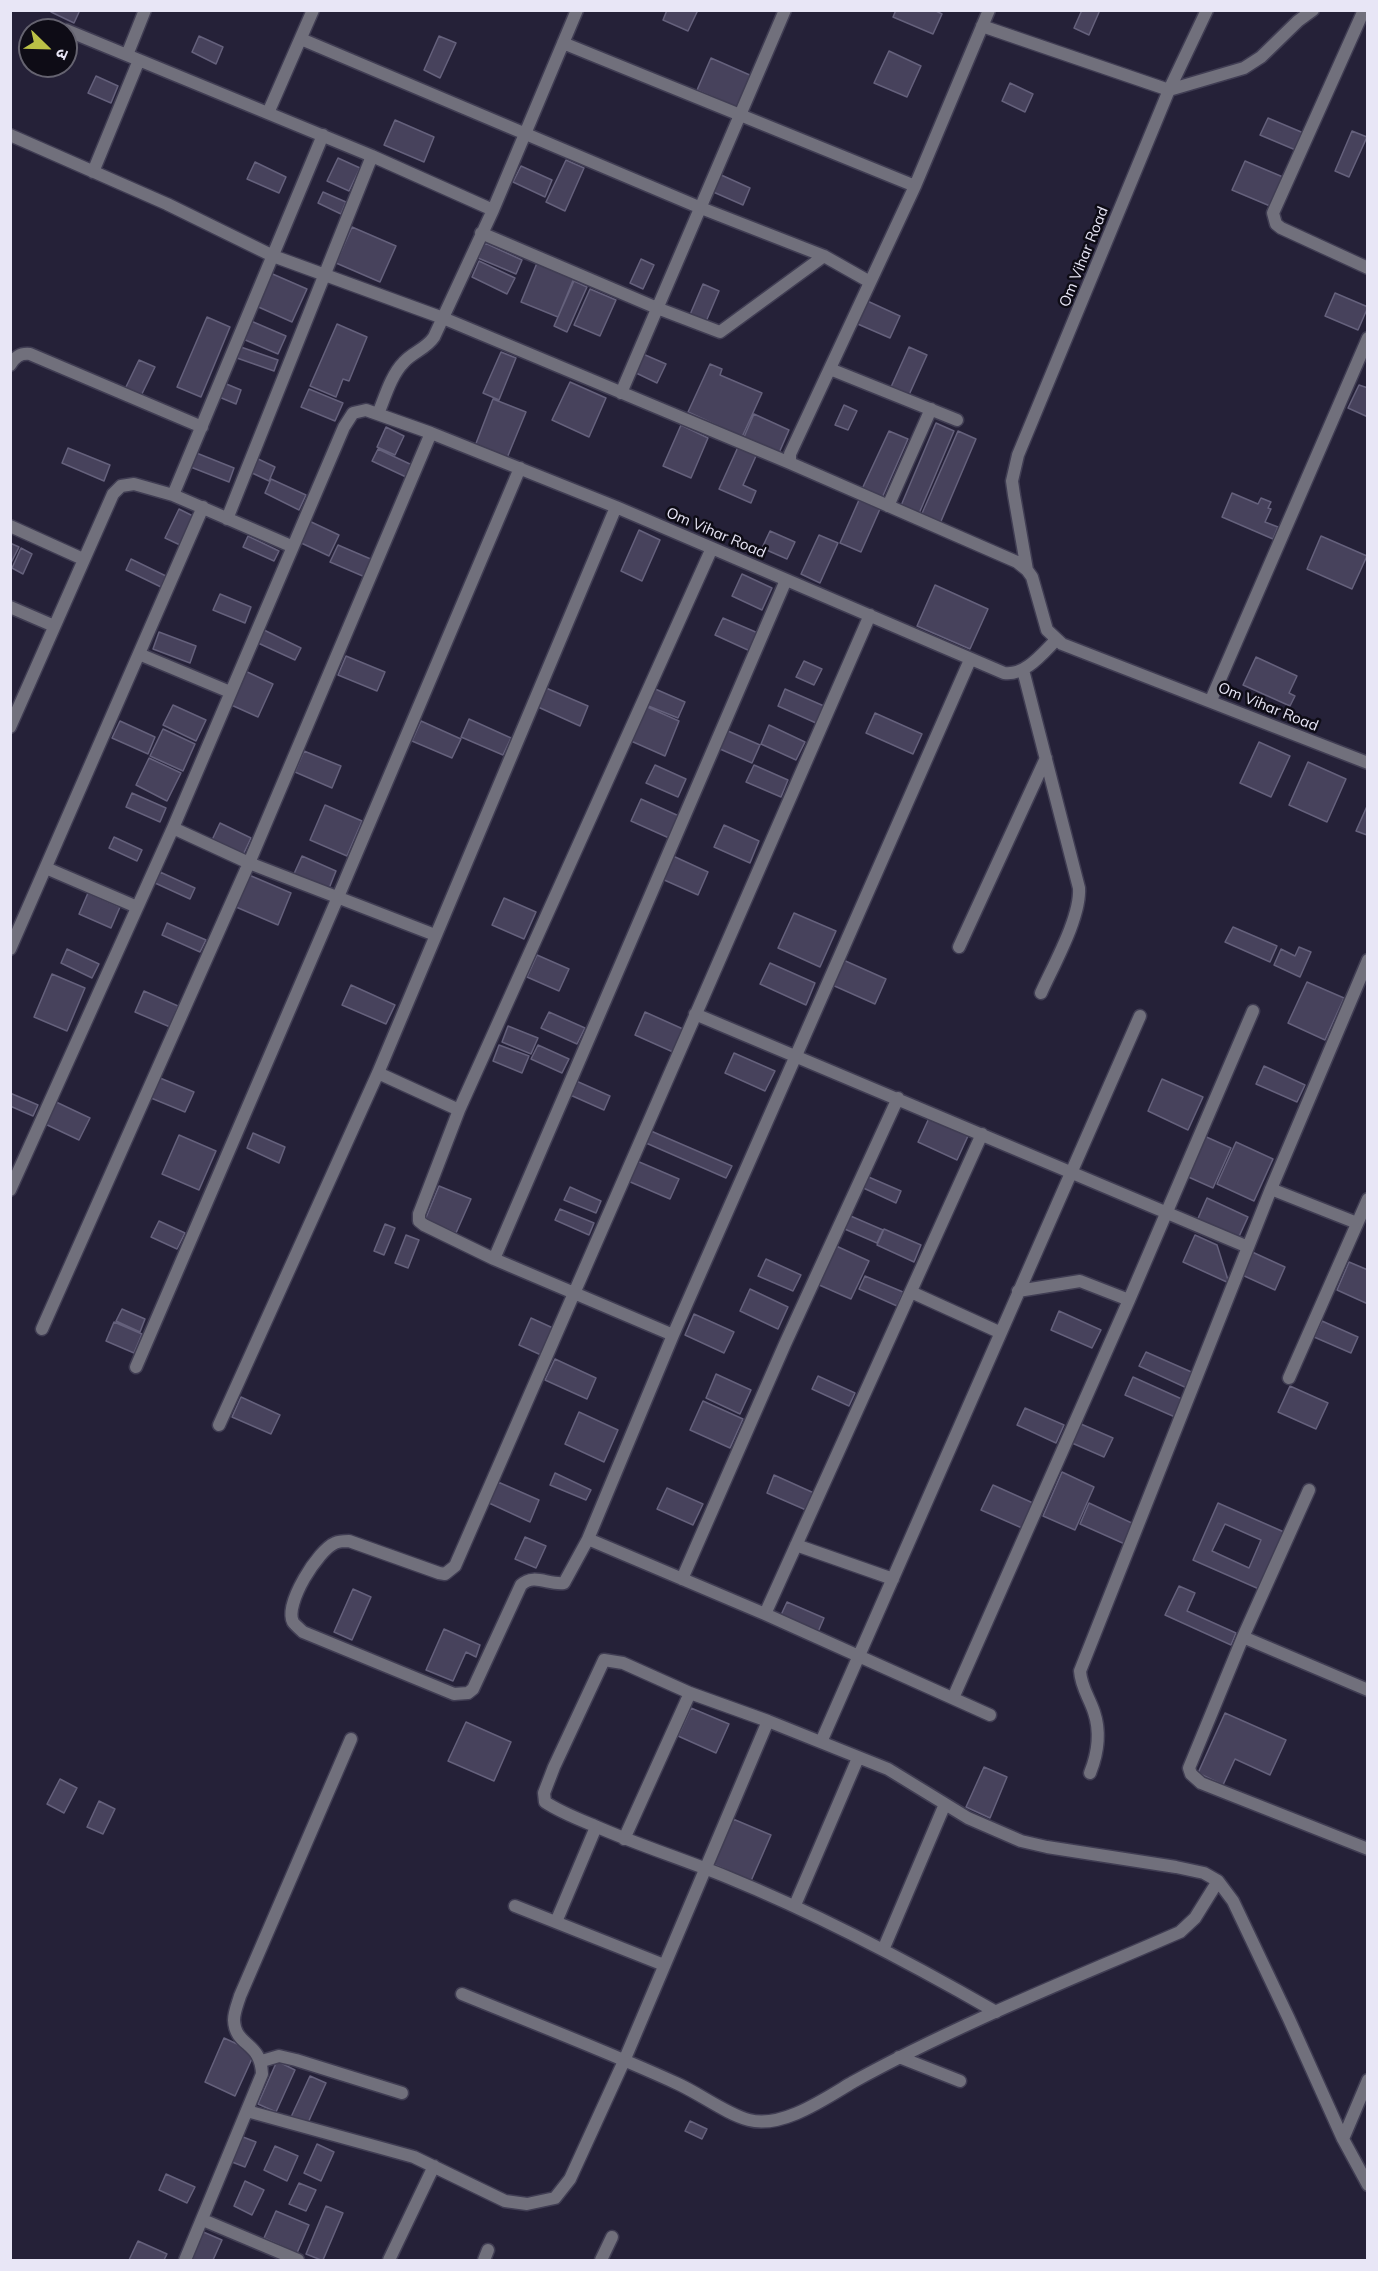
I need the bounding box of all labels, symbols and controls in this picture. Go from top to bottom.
north arrow [18,18,78,78]
text: उ [52,46,74,62]
street label: Om Vihar Road [1056,204,1112,310]
street label: Om Vihar Road [663,504,769,562]
street label: Om Vihar Road [1215,679,1321,735]

